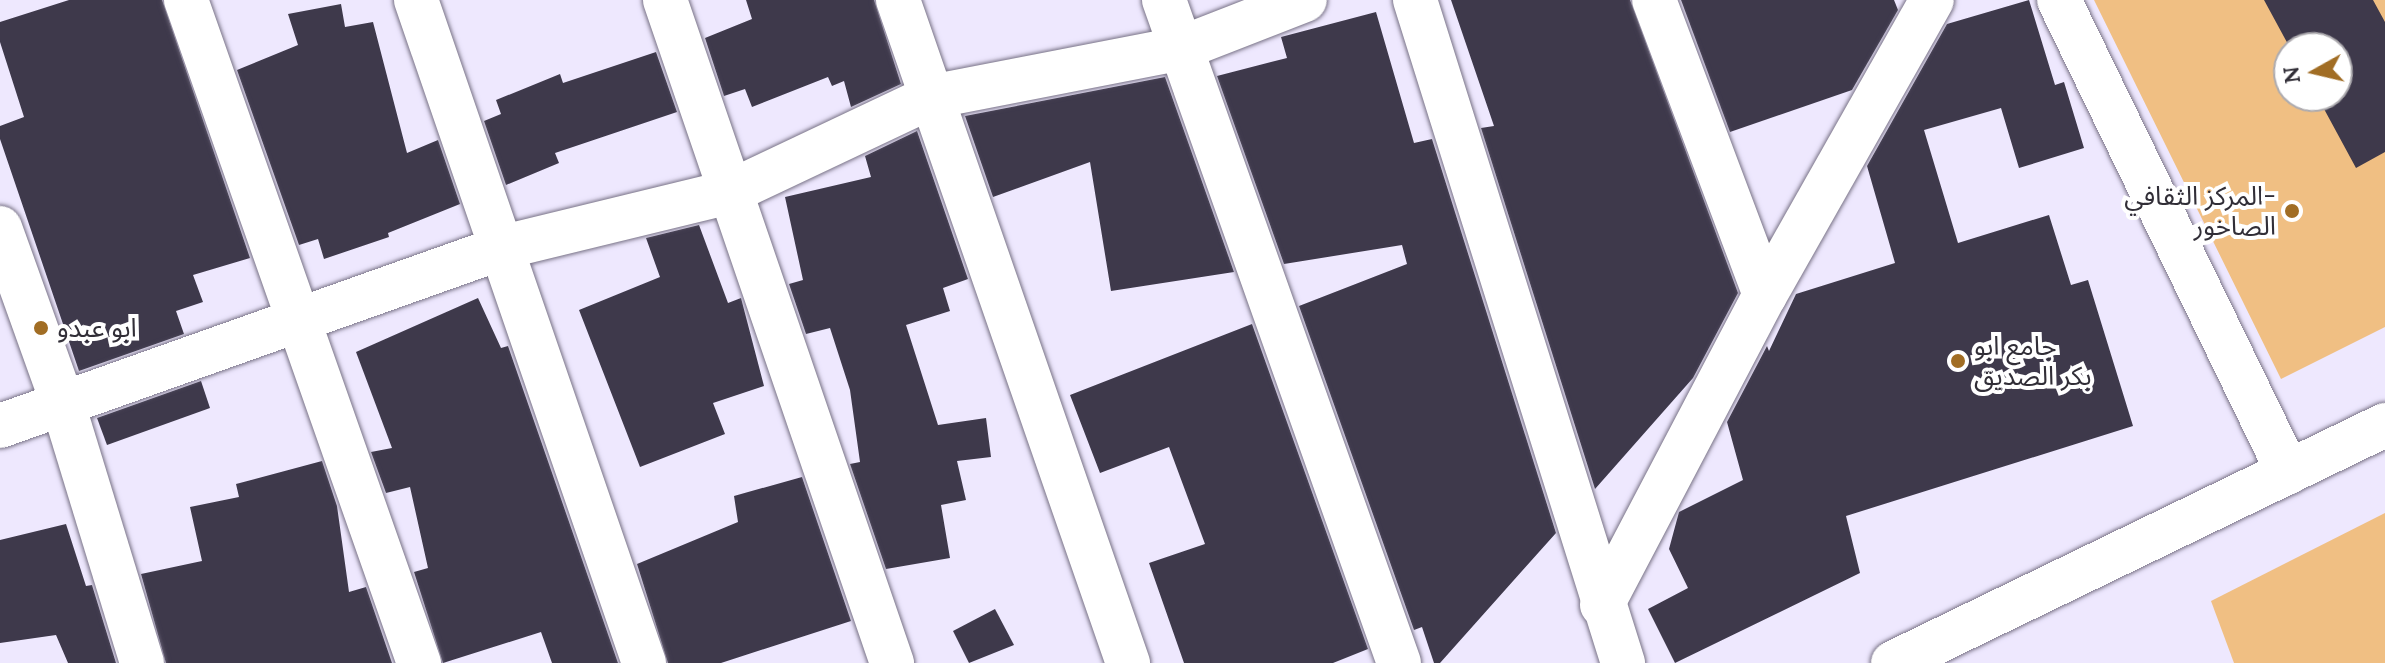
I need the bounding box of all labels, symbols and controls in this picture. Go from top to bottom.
north arrow [2273,32,2353,112]
text: N [2276,65,2306,85]
place label: المركز الثقافي- الصاخور [2124,180,2276,242]
marker: المركز الثقافي- الصاخور [2283,202,2301,220]
place label: ابو عبدو [57,312,137,344]
marker: ابو عبدو [32,319,50,337]
place label: جامع ابو بكر الصديق [1974,330,2092,392]
marker: جامع ابو بكر الصديق [1949,352,1967,370]

